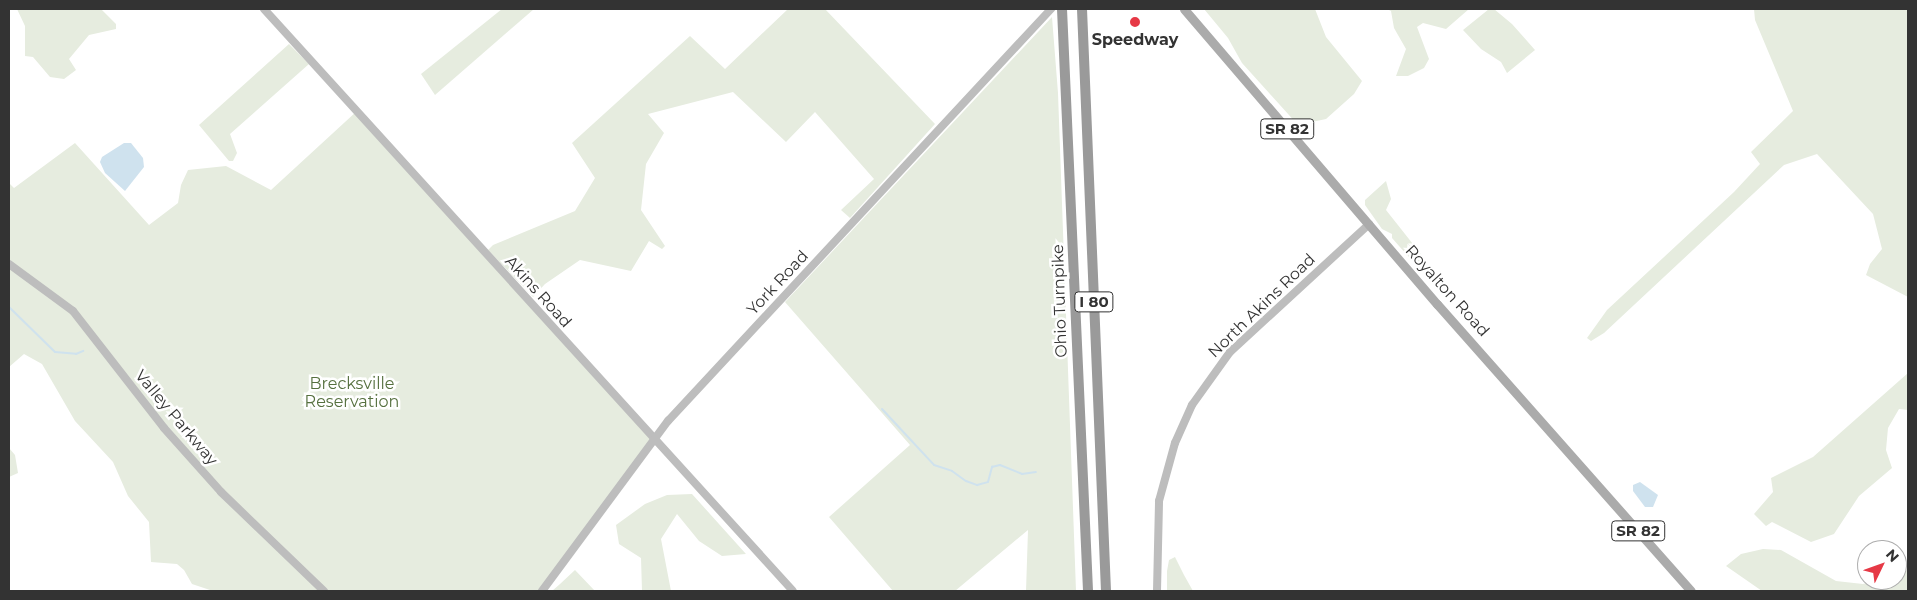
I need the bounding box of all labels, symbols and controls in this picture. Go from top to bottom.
marker: Speedway [1129,16,1141,28]
place label: Speedway [1092,30,1178,50]
road number: SR 82 [1260,116,1314,142]
street label: Royalton Road [1401,241,1493,341]
street label: Ohio Turnpike [1048,244,1072,358]
street label: York Road [743,247,813,319]
street label: North Akins Road [1205,250,1319,362]
street label: Akins Road [501,252,575,332]
road number: I 80 [1074,290,1114,314]
street label: Valley Parkway [131,366,221,470]
park label: Brecksville Reservation [305,374,399,412]
road number: SR 82 [1610,518,1666,544]
north arrow [1857,540,1907,590]
text: N [1882,545,1903,566]

